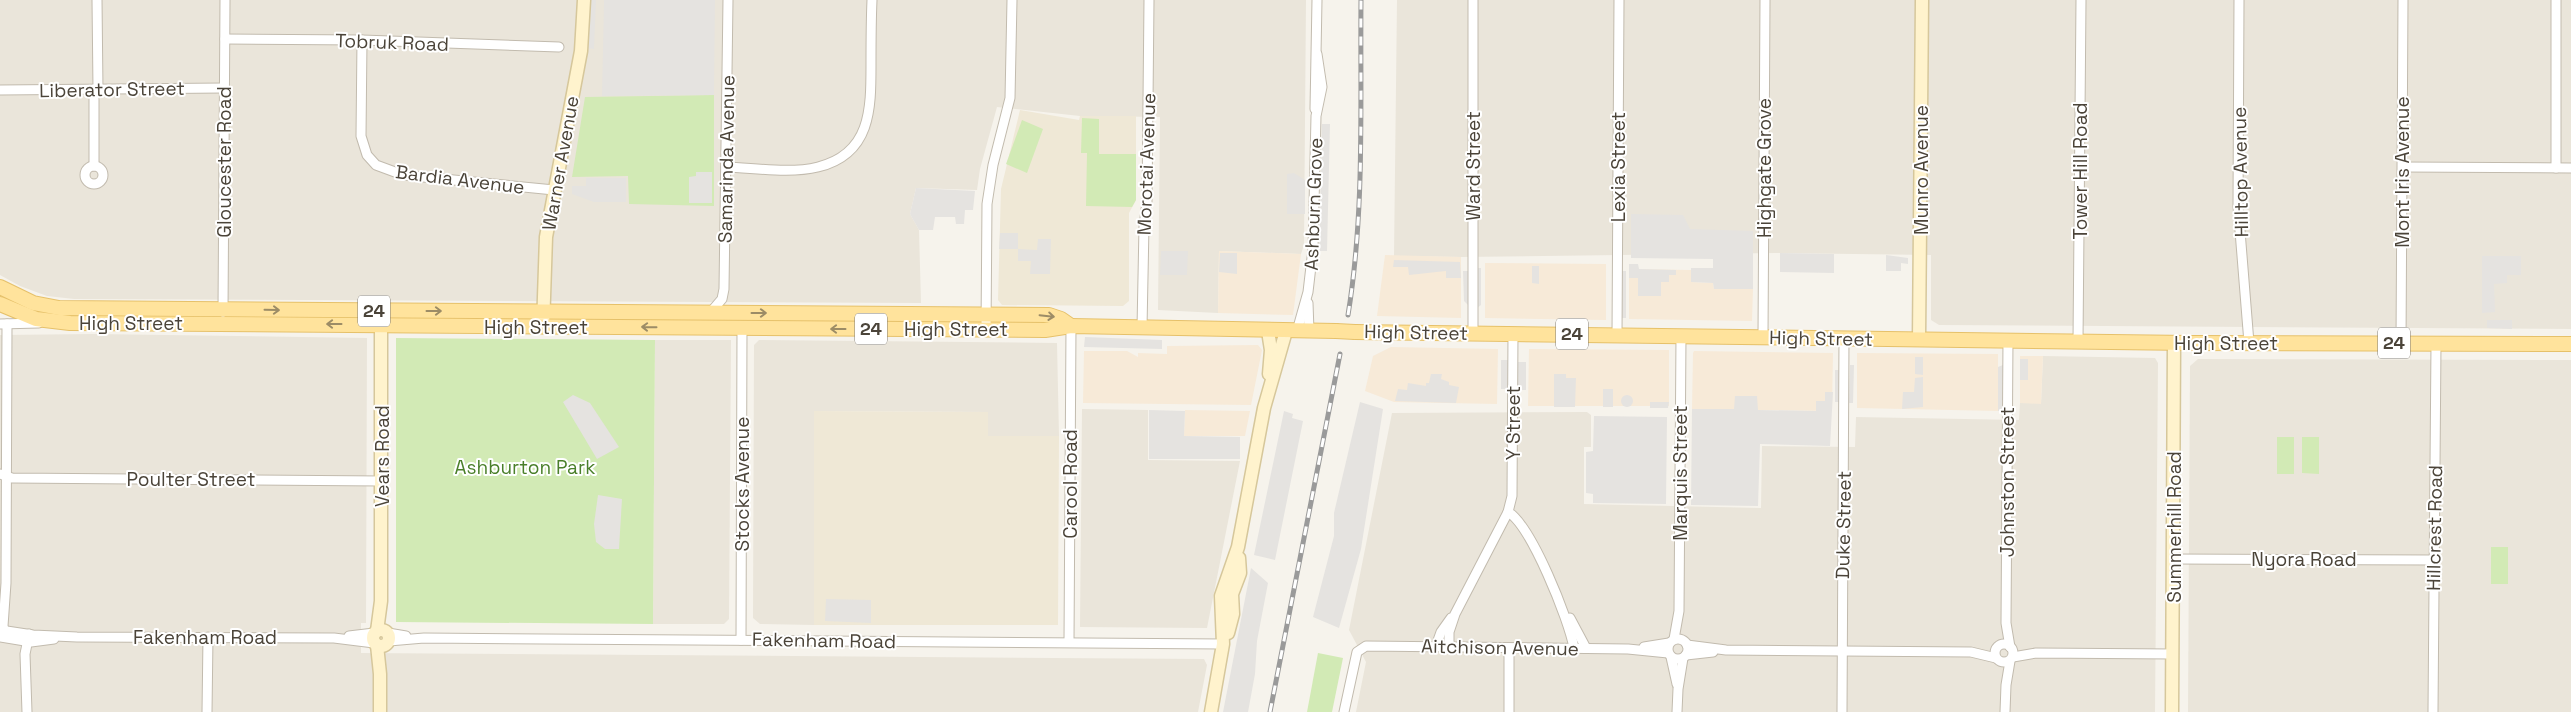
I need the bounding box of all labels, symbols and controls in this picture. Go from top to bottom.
street label: Tobruk Road [335,28,449,57]
street label: Samarinda Avenue [713,75,740,243]
street label: Liberator Street [39,76,185,103]
street label: Gloucester Road [212,86,237,238]
street label: Morotai Avenue [1132,92,1161,236]
street label: Warner Avenue [536,94,585,232]
street label: Mont Iris Avenue [2390,96,2415,248]
street label: Highgate Grove [1752,98,1777,238]
street label: Tower Hill Road [2068,102,2093,240]
street label: Munro Avenue [1909,105,1934,235]
street label: Hilltop Avenue [2227,107,2254,237]
street label: Ward Street [1461,111,1486,221]
street label: Lexia Street [1606,112,1631,222]
street label: Ashburn Grove [1299,137,1328,271]
street label: Bardia Avenue [394,159,526,200]
road number: 24 [358,296,390,326]
one-way arrow [263,305,279,315]
one-way arrow [426,306,442,316]
one-way arrow [750,308,767,318]
street label: High Street [79,311,183,336]
one-way arrow [1038,311,1054,321]
road number: 24 [855,314,887,344]
street label: High Street [484,315,588,340]
street label: High Street [904,317,1008,342]
road number: 24 [1556,318,1588,349]
one-way arrow [326,319,342,329]
street label: High Street [1364,319,1468,346]
one-way arrow [641,323,657,332]
one-way arrow [831,324,847,334]
street label: High Street [1769,325,1873,352]
road number: 24 [2378,328,2410,358]
street label: High Street [2174,331,2278,356]
street label: Y Street [1501,386,1526,460]
street label: Vears Road [370,405,395,507]
street label: Marquis Street [1668,405,1693,541]
street label: Johnston Street [1995,407,2020,557]
street label: Stocks Avenue [730,417,755,551]
street label: Carool Road [1058,429,1083,539]
street label: Summerhill Road [2162,451,2187,603]
park label: Ashburton Park [455,455,595,480]
street label: Hillcrest Road [2421,465,2448,591]
street label: Poulter Street [127,467,255,492]
street label: Duke Street [1830,471,1857,579]
street label: Nyora Road [2251,547,2357,572]
street label: Fakenham Road [133,625,277,650]
street label: Fakenham Road [752,627,896,654]
street label: Aitchison Avenue [1421,634,1579,661]

